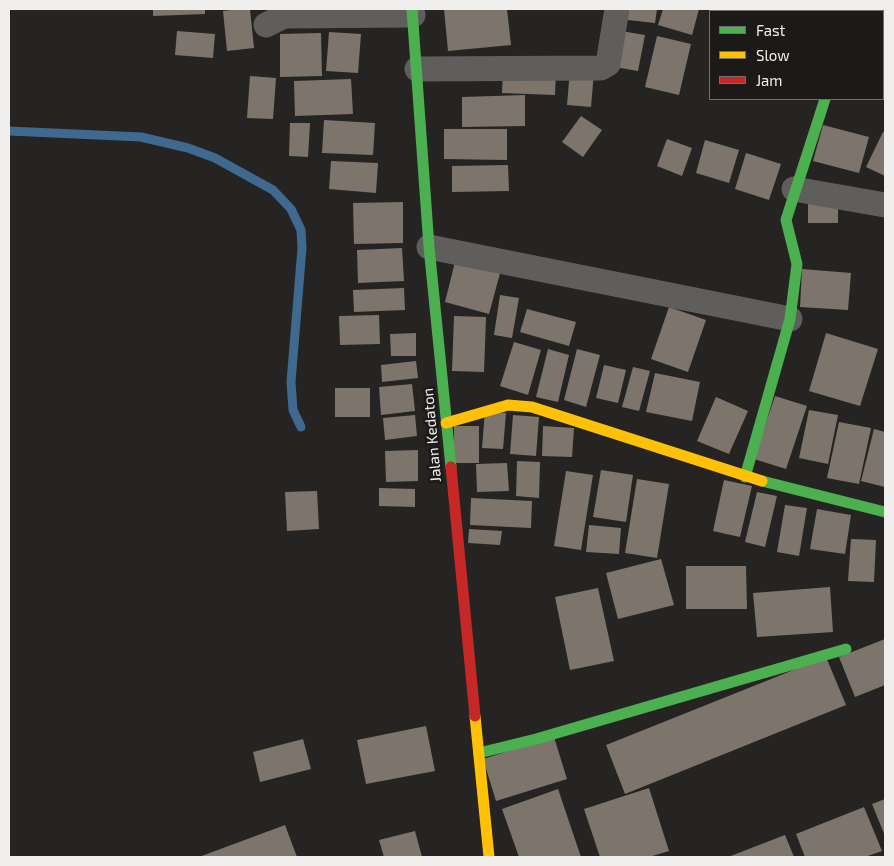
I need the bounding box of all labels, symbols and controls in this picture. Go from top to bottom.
legend [709,10,884,100]
text: Fast [756,21,785,39]
text: Slow [756,46,790,64]
text: Jam [756,71,782,89]
street label: Jalan Kedaton [419,387,445,483]

